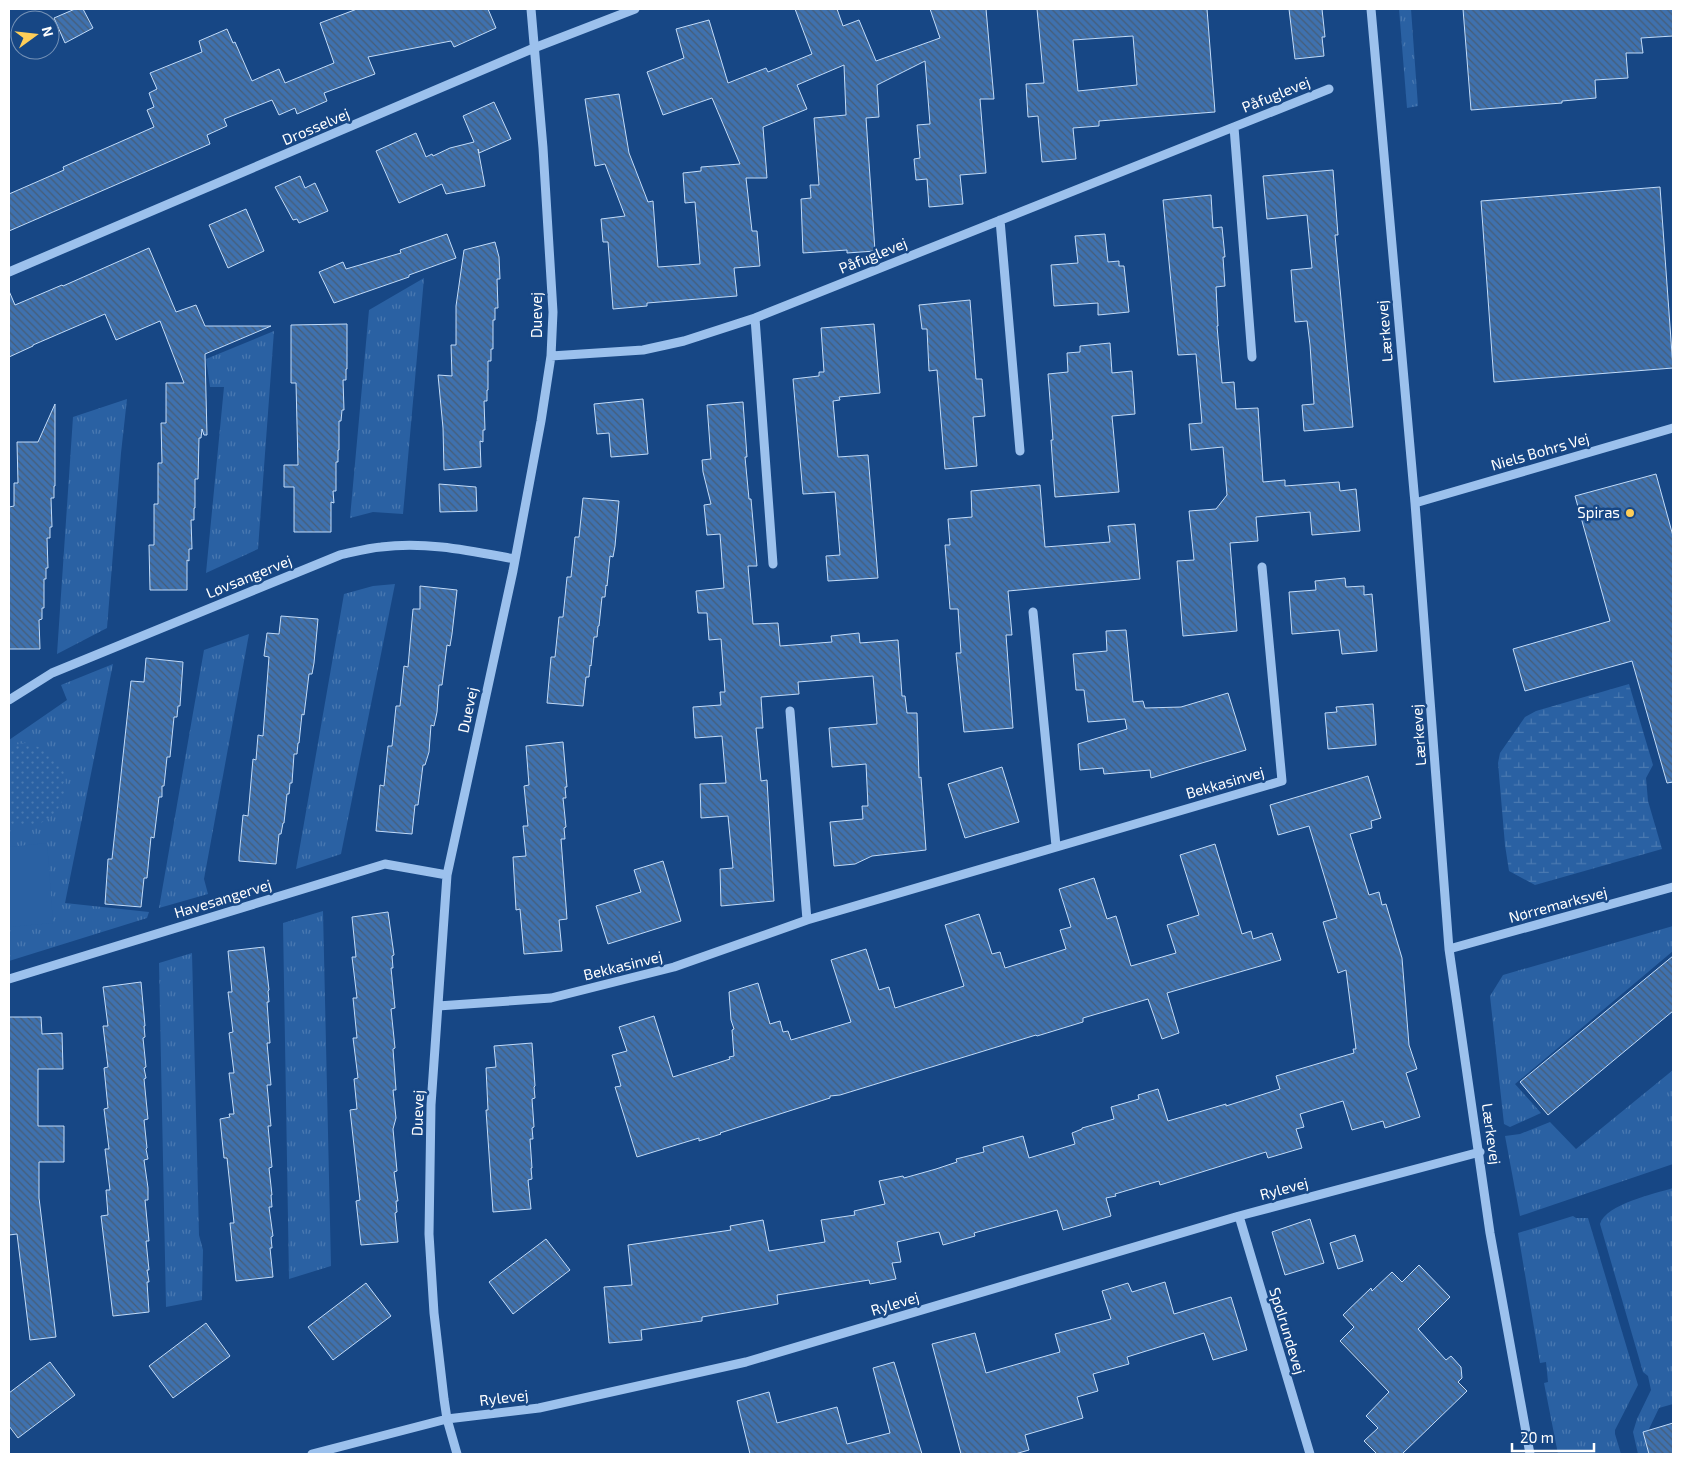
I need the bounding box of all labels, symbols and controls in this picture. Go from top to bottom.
north arrow [10,10,60,60]
text: N [39,24,58,39]
street label: Påfuglevej [1239,72,1313,117]
street label: Drosselvej [279,104,352,149]
street label: Påfuglevej [836,233,910,278]
street label: Duevej [527,292,546,338]
street label: Lærkevej [1372,299,1397,363]
street label: Niels Bohrs Vej [1489,428,1591,475]
place label: Spiras [1577,503,1620,521]
marker: Spiras [1624,507,1636,519]
street label: Løvsangervej [203,551,294,602]
street label: Duevej [453,685,482,734]
street label: Lærkevej [1407,704,1430,767]
street label: Bekkasinvej [1184,762,1266,803]
street label: Havesangervej [172,875,274,922]
street label: Nørremarksvej [1507,882,1609,927]
street label: Bekkasinvej [581,947,664,984]
street label: Duevej [407,1090,428,1136]
street label: Lærkevej [1478,1102,1505,1166]
street label: Rylevej [1258,1173,1310,1204]
street label: Spølrundevej [1265,1285,1310,1377]
street label: Rylevej [868,1287,921,1320]
street label: Rylevej [478,1385,530,1410]
scale bar [1512,1420,1594,1452]
text: 20 m [1520,1428,1554,1446]

